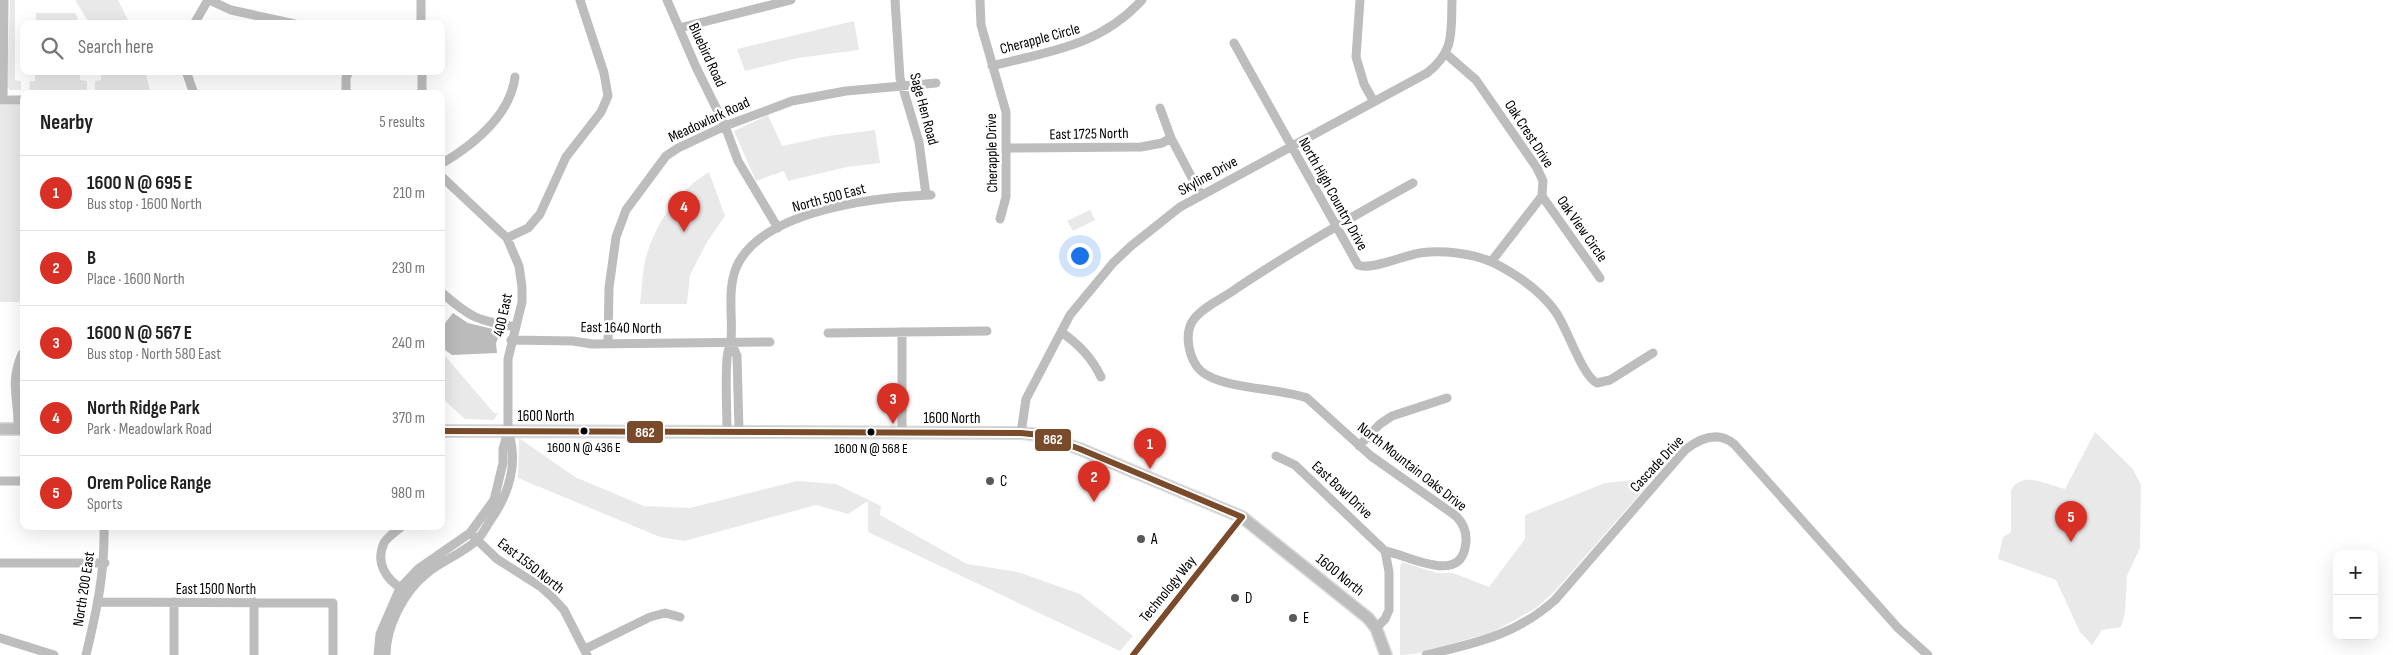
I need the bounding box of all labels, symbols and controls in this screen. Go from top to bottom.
street label: Cherapple Circle [998,19,1082,59]
search box [20,20,445,75]
street label: Bluebird Road [684,20,730,90]
icon: search [38,34,66,62]
text: Search here [78,36,154,59]
street label: Sage Hen Road [905,71,943,147]
street label: Meadowlark Road [665,93,753,147]
street label: Oak Crest Drive [1500,97,1558,171]
text: Nearby [40,110,93,135]
text: 5 results [379,113,425,132]
street label: Cherapple Drive [982,113,1002,193]
street label: East 1725 North [1049,124,1129,144]
street label: North High Country Drive [1294,134,1372,254]
street label: Skyline Drive [1175,152,1241,200]
text: 1600 N @ 695 E [87,172,193,195]
street label: North 500 East [790,179,868,217]
text: 1 [53,184,59,203]
text: 210 m [393,184,425,203]
pin: 4 [668,191,700,232]
street label: Oak View Circle [1552,192,1612,266]
text: Bus stop · 1600 North [87,195,202,214]
your location [1067,243,1093,269]
text: B [87,247,96,270]
text: 2 [52,259,60,278]
text: 230 m [392,259,425,278]
text: Place · 1600 North [87,270,185,289]
street label: 400 East [489,291,517,338]
street label: East 1640 North [580,318,662,338]
text: 1600 N @ 567 E [87,322,192,345]
text: 3 [52,334,60,353]
text: 240 m [392,334,425,353]
text: Bus stop · North 580 East [87,345,221,364]
pin: 3 [877,383,909,424]
text: North Ridge Park [87,397,200,420]
street label: 1600 North [518,407,574,426]
text: 4 [52,409,60,428]
text: 370 m [392,409,425,428]
street label: 1600 North [924,409,980,428]
street label: North Mountain Oaks Drive [1353,418,1471,516]
text: Park · Meadowlark Road [87,420,212,439]
line badge: 862 [626,420,664,444]
text: 862 [635,424,655,441]
marker: 1600 N @ 436 E [579,426,589,436]
marker: 1600 N @ 568 E [866,427,876,437]
line badge: 862 [1034,428,1072,452]
pin: 1 [1134,428,1166,469]
text: 862 [1043,431,1063,448]
street label: Cascade Drive [1626,432,1688,496]
place label: 1600 N @ 436 E [547,439,621,456]
place label: 1600 N @ 568 E [834,440,908,457]
street label: East Bowl Drive [1307,457,1377,523]
pin: 2 [1078,461,1110,502]
text: Orem Police Range [87,472,211,495]
place label: C [1000,472,1007,491]
marker: C [984,475,996,487]
text: 5 [52,484,60,503]
text: 980 m [391,484,425,503]
text: Sports [87,495,122,514]
pin: 5 [2055,501,2087,542]
place label: A [1150,530,1158,549]
marker: A [1135,533,1147,545]
street label: East 1550 North [494,534,568,598]
street label: North 200 East [69,550,99,628]
street label: 1600 North [1312,550,1368,600]
map controls [2333,550,2378,640]
button: + [2333,550,2378,595]
street label: Technology Way [1135,552,1201,626]
street label: East 1500 North [176,580,256,599]
place label: D [1245,589,1252,608]
marker: D [1229,592,1241,604]
button: − [2333,595,2378,640]
place label: E [1303,609,1309,628]
marker: E [1287,612,1299,624]

